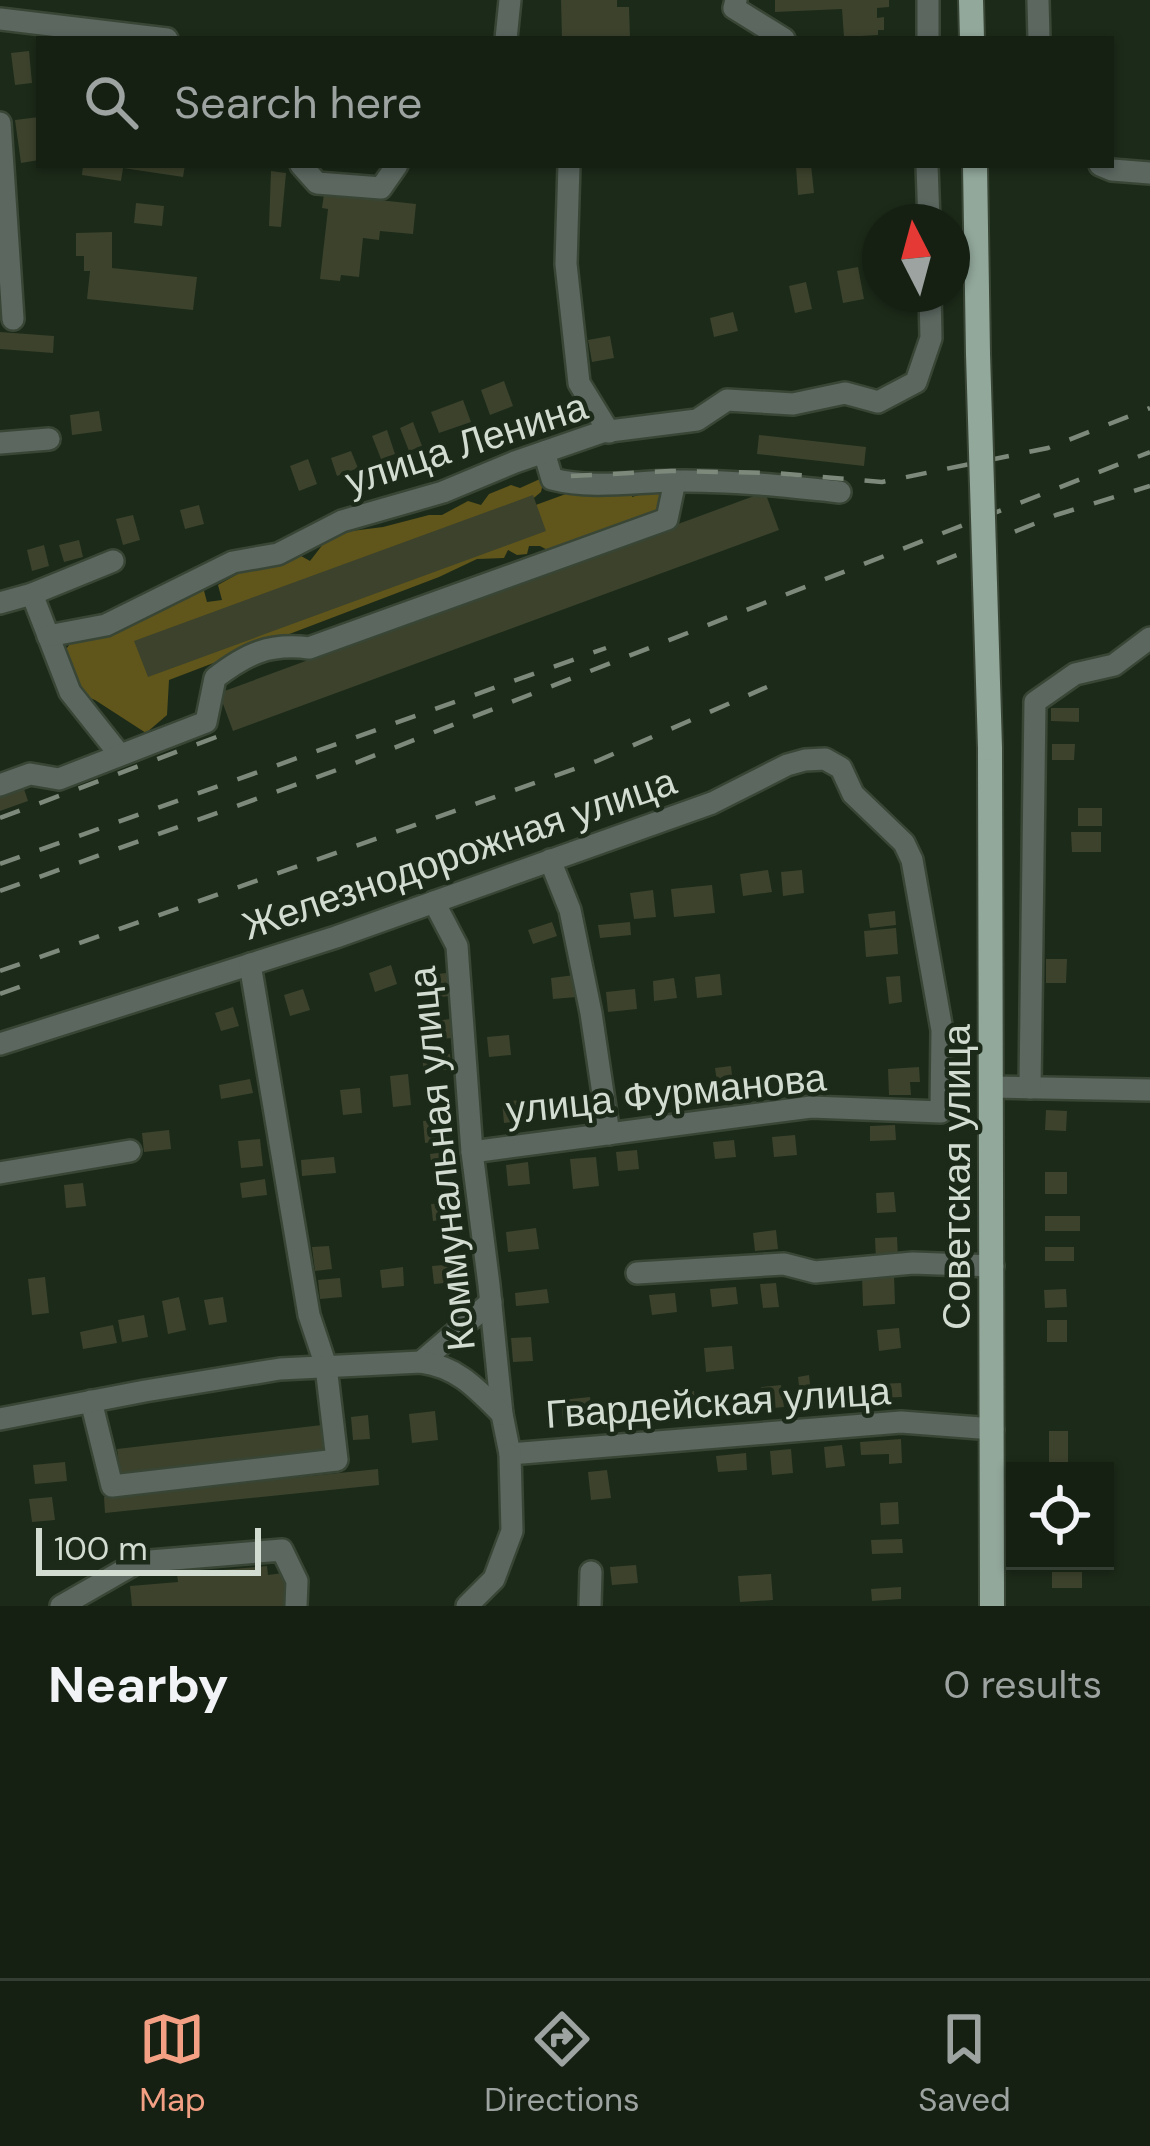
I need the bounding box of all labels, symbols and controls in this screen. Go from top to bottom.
search box [36,36,1114,168]
icon: search [78,69,144,135]
text: Search here [174,73,422,132]
north arrow [862,204,970,312]
street label: улица Ленина [339,380,594,507]
street label: Железнодорожная улица [236,755,683,952]
street label: Коммунальная улица [396,964,487,1354]
street label: Советская улица [931,1024,982,1330]
street label: улица Фурманова [503,1051,829,1136]
street label: Гвардейская улица [544,1365,893,1440]
map controls [1006,1462,1114,1570]
button: locate [1006,1462,1114,1570]
scale bar [36,1522,261,1575]
text: 100 m [54,1527,148,1570]
text: Nearby [48,1651,229,1718]
text: 0 results [944,1659,1102,1710]
tab: Map [139,2006,206,2121]
tab: Directions [484,2006,640,2121]
tab: Saved [918,2006,1011,2121]

